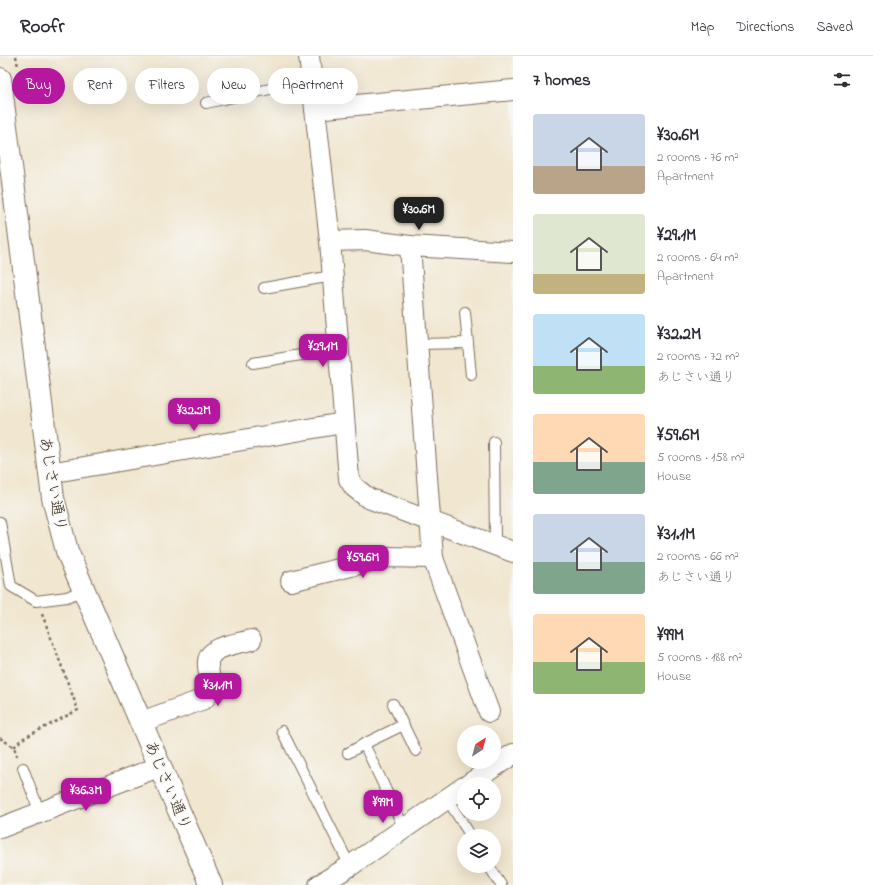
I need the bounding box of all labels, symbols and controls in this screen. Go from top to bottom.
text: Roofr [20,14,64,41]
text: Map [691,17,714,38]
text: Directions [736,17,794,38]
text: Saved [816,17,853,38]
chip: Buy [12,68,65,104]
chip: Rent [73,68,127,104]
chip: Filters [135,68,199,104]
chip: New [207,68,260,104]
chip: Apartment [268,68,358,104]
text: 7 homes [533,68,591,93]
icon: filters [831,69,853,91]
text: ¥30.6M [657,123,699,148]
icon: home [565,130,613,178]
text: 2 rooms · 76 m² [657,148,739,167]
text: Apartment [657,167,714,186]
pin: ¥30.6M [386,197,452,231]
text: ¥30.6M [403,200,435,219]
text: ¥29.1M [657,223,696,248]
icon: home [565,230,613,278]
text: 2 rooms · 64 m² [657,248,739,267]
text: Apartment [657,267,714,286]
text: ¥32.2M [657,322,701,347]
icon: home [565,330,613,378]
pin: ¥29.1M [290,334,356,368]
text: ¥29.1M [308,337,338,356]
text: 2 rooms · 72 m² [657,347,739,366]
text: あじさい通り [657,368,735,387]
pin: ¥32.2M [161,398,227,432]
text: ¥32.2M [177,401,211,420]
text: ¥59.6M [657,423,700,448]
icon: home [565,430,613,478]
street label: あじさい通り [32,435,72,534]
text: 5 rooms · 158 m² [657,448,745,467]
text: House [657,467,691,486]
text: ¥31.1M [657,522,695,547]
icon: home [565,530,613,578]
pin: ¥59.6M [330,545,396,579]
text: 2 rooms · 66 m² [657,547,739,566]
text: ¥59.6M [347,548,379,567]
text: あじさい通り [657,568,735,587]
text: ¥99M [657,623,684,648]
icon: home [565,630,613,678]
text: 5 rooms · 188 m² [657,648,742,667]
text: House [657,667,691,686]
pin: ¥31.1M [185,673,251,707]
text: ¥31.1M [203,676,233,695]
north arrow [457,725,501,769]
map controls [457,725,501,873]
street label: あじさい通り [137,737,197,835]
button: locate [457,777,501,821]
pin: ¥36.3M [53,778,119,812]
text: ¥36.3M [70,781,102,800]
pin: ¥99M [359,790,407,824]
text: ¥99M [373,793,393,812]
button: layers [457,829,501,873]

